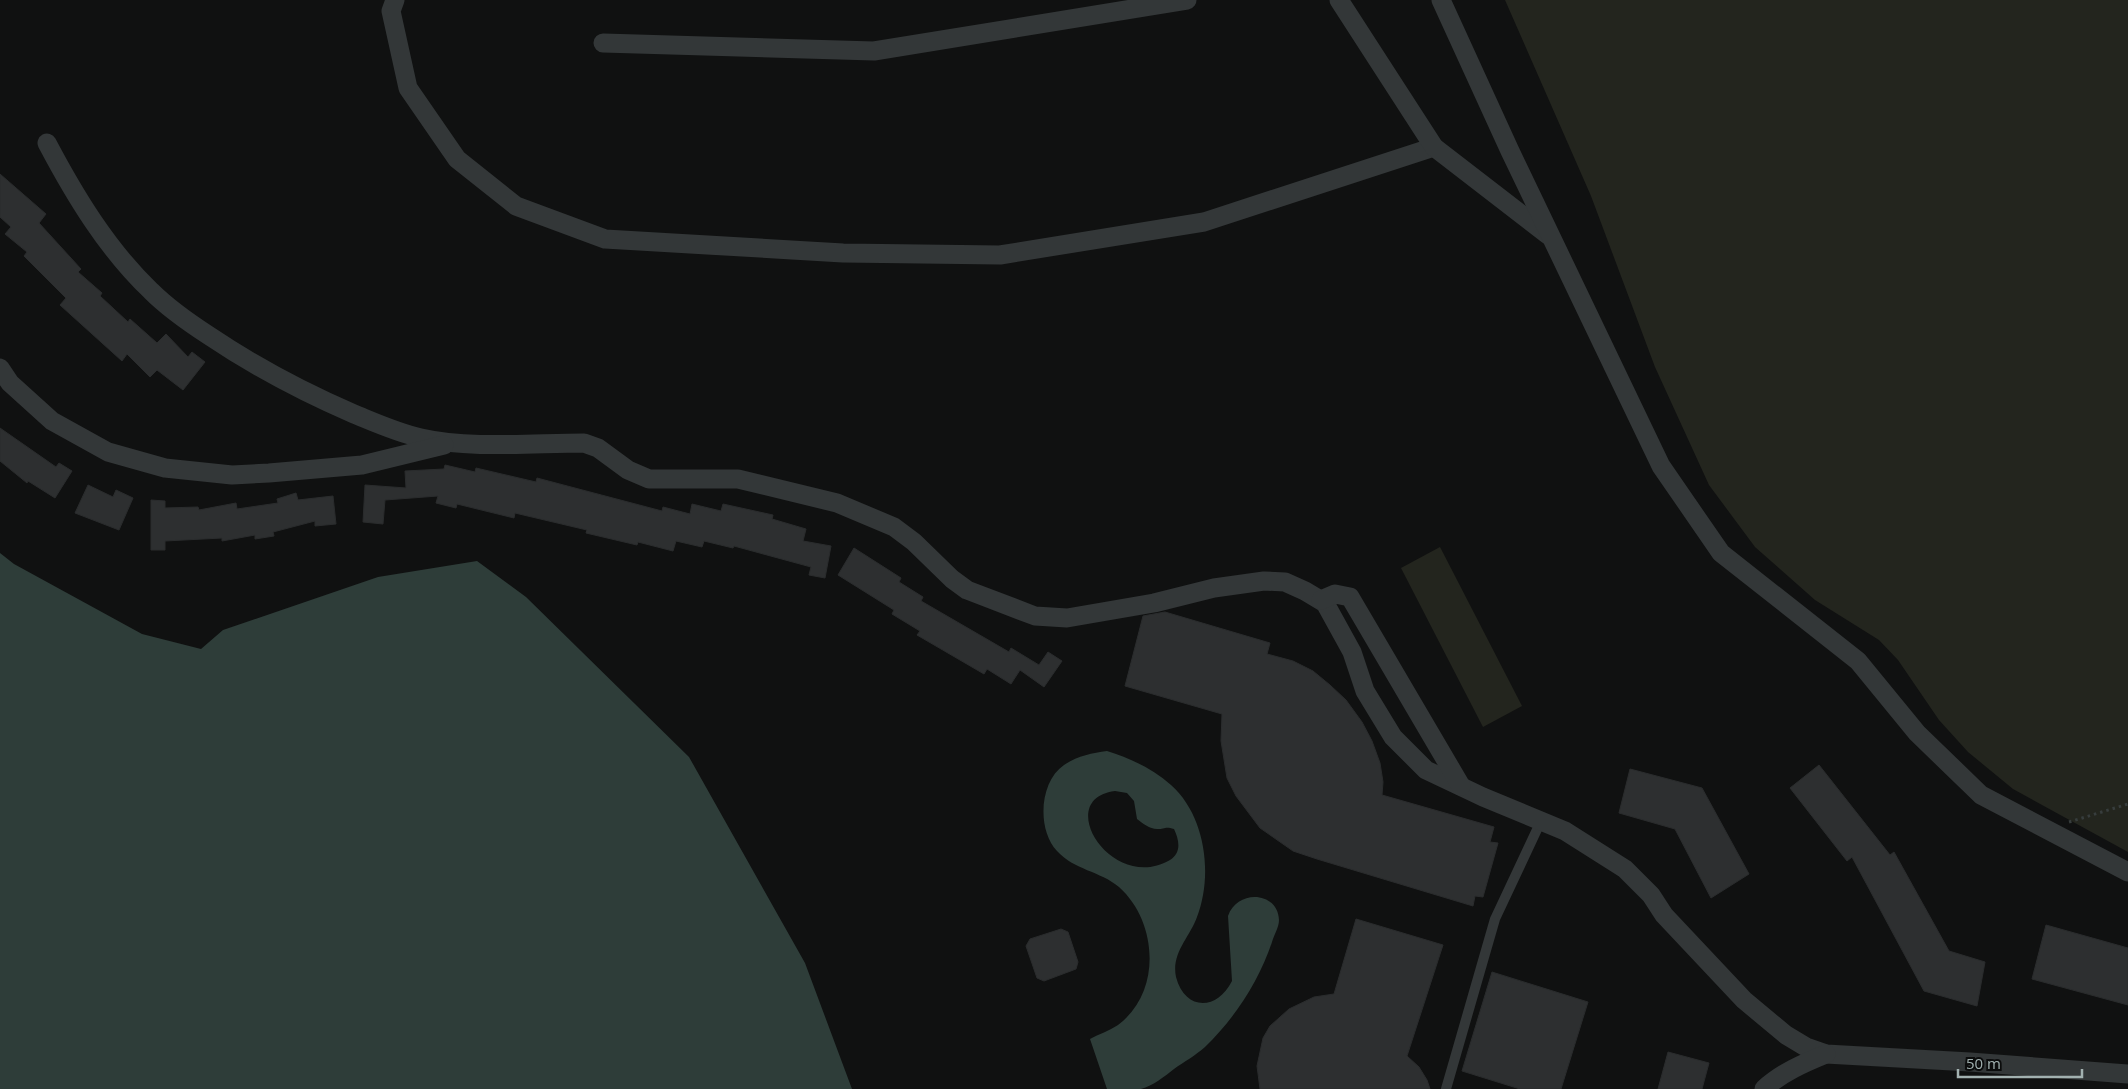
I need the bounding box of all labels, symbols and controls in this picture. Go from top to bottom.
scale bar [1958,1046,2082,1078]
text: 50 m [1966,1053,2001,1073]

